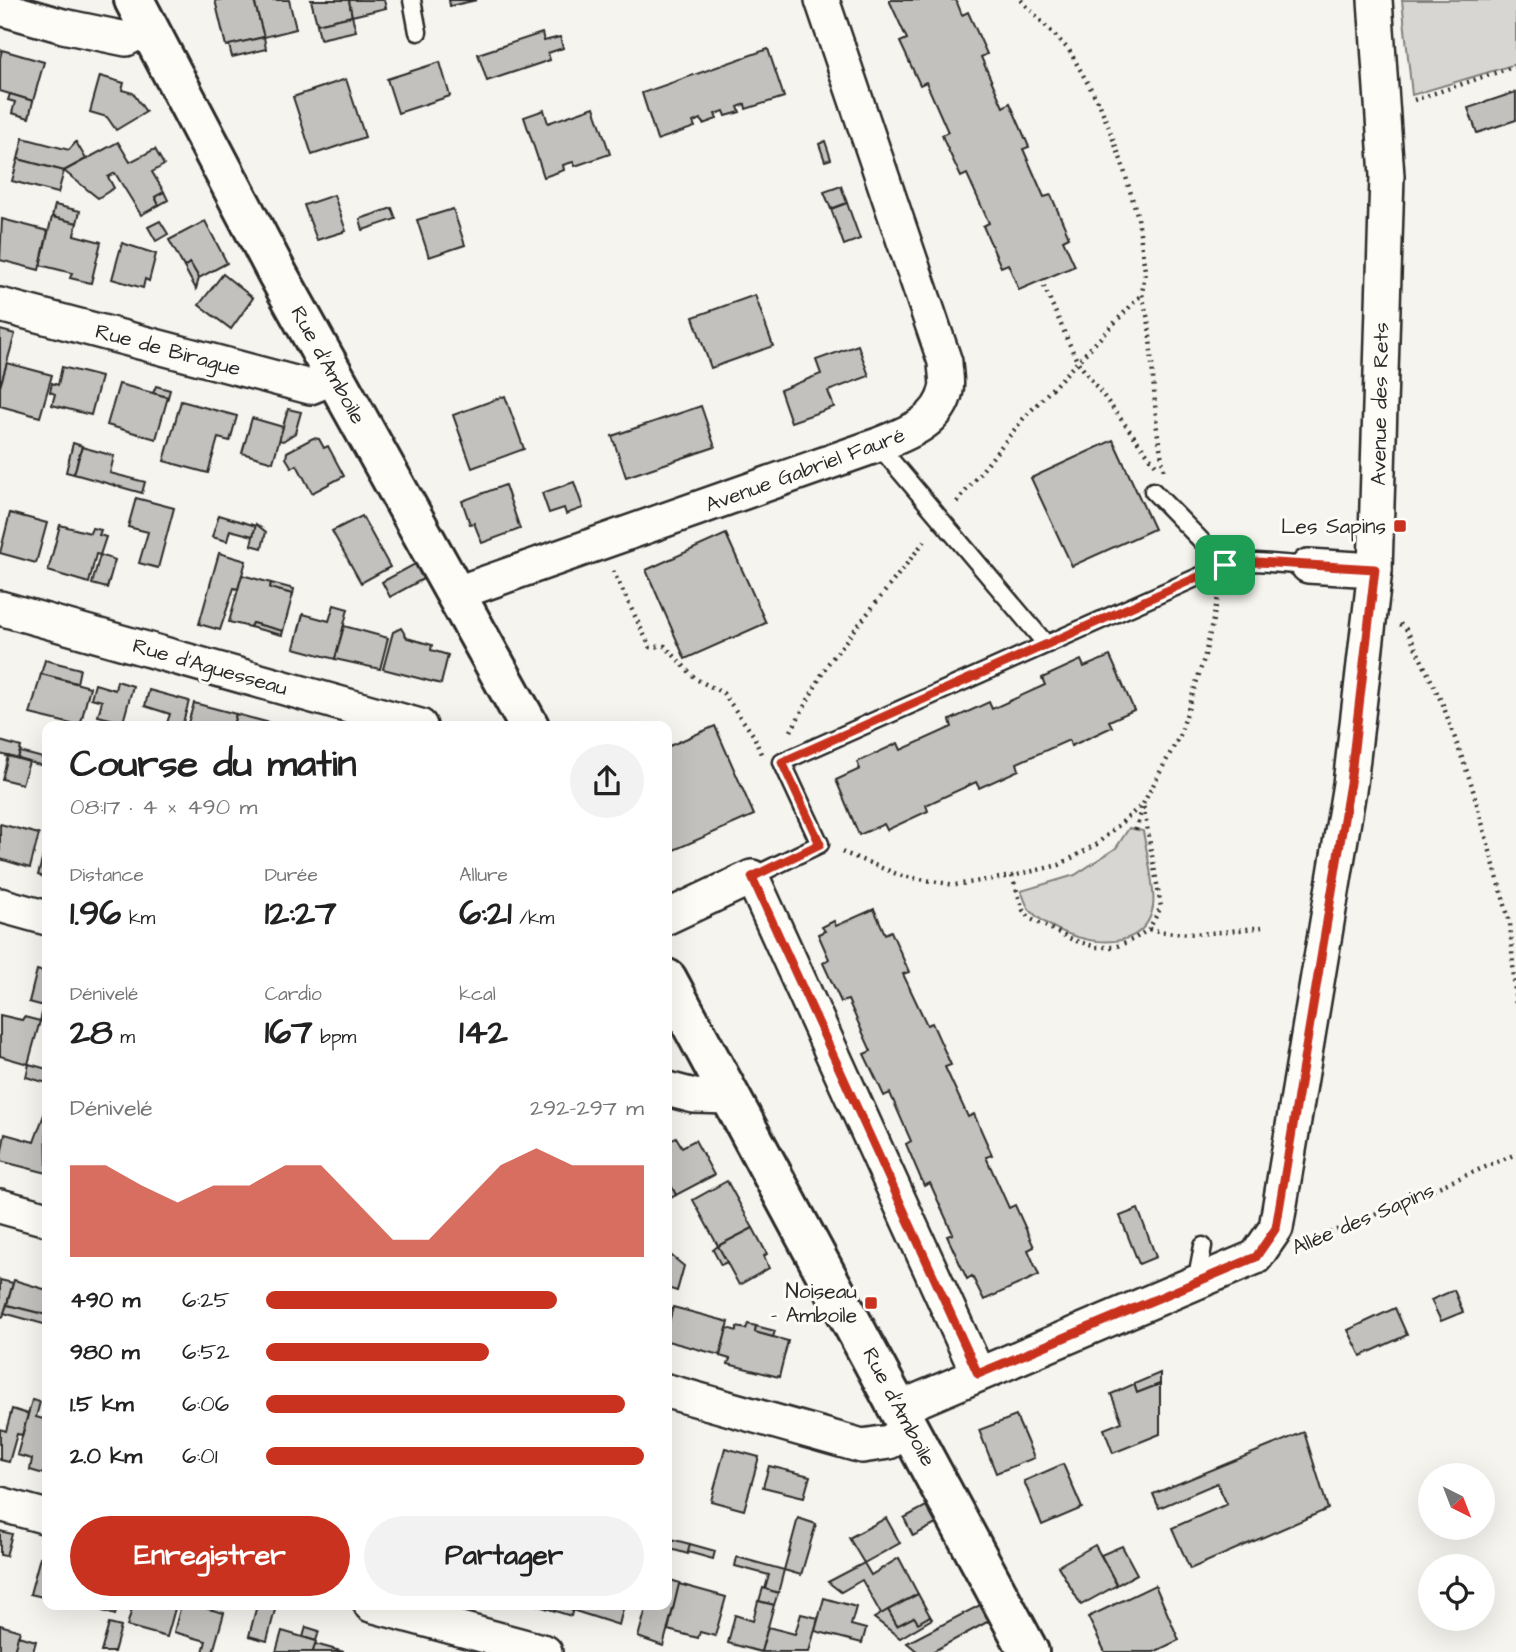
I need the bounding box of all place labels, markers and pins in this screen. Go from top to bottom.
place label: Les Sapins [1281,512,1386,542]
marker: Les Sapins [1392,518,1408,534]
pin [1195,535,1255,595]
place label: Noiseau - Amboile [771,1277,857,1330]
marker: Noiseau - Amboile [863,1295,879,1311]

